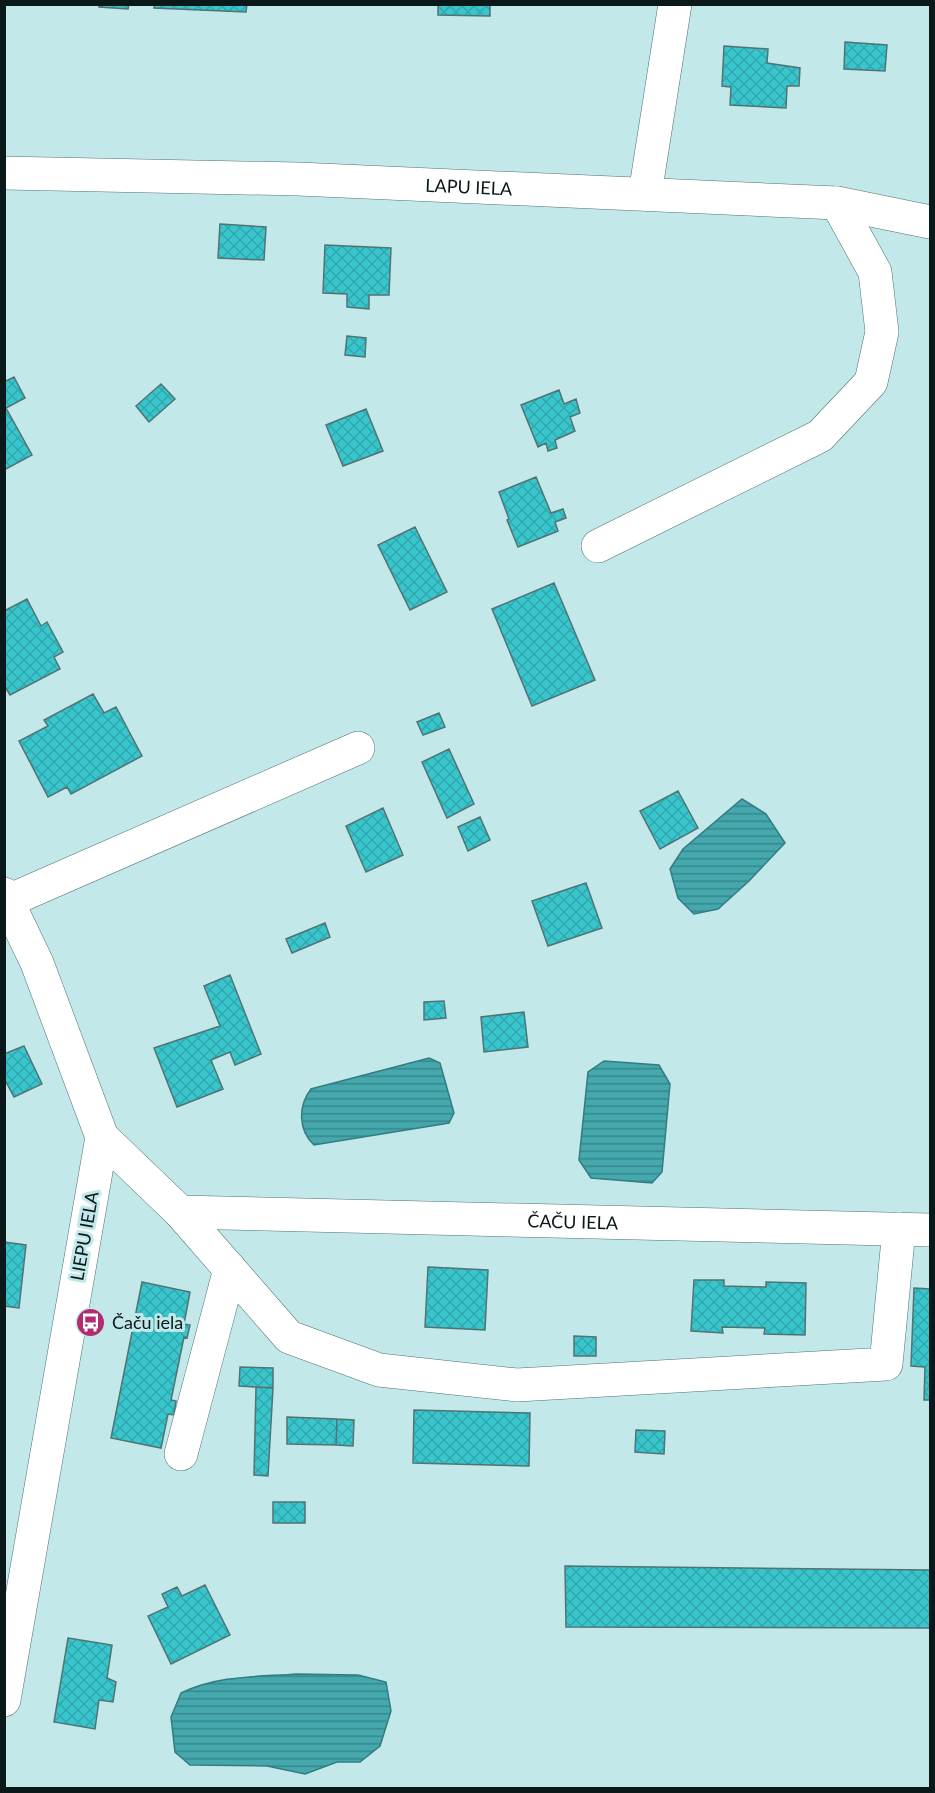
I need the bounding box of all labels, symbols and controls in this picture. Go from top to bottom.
street label: LAPU IELA [425,174,514,200]
street label: LIEPU IELA [65,1189,103,1282]
street label: ČAČU IELA [527,1209,619,1234]
bus stop icon: Čaču iela [75,1306,107,1338]
place label: Čaču iela [112,1311,183,1333]

